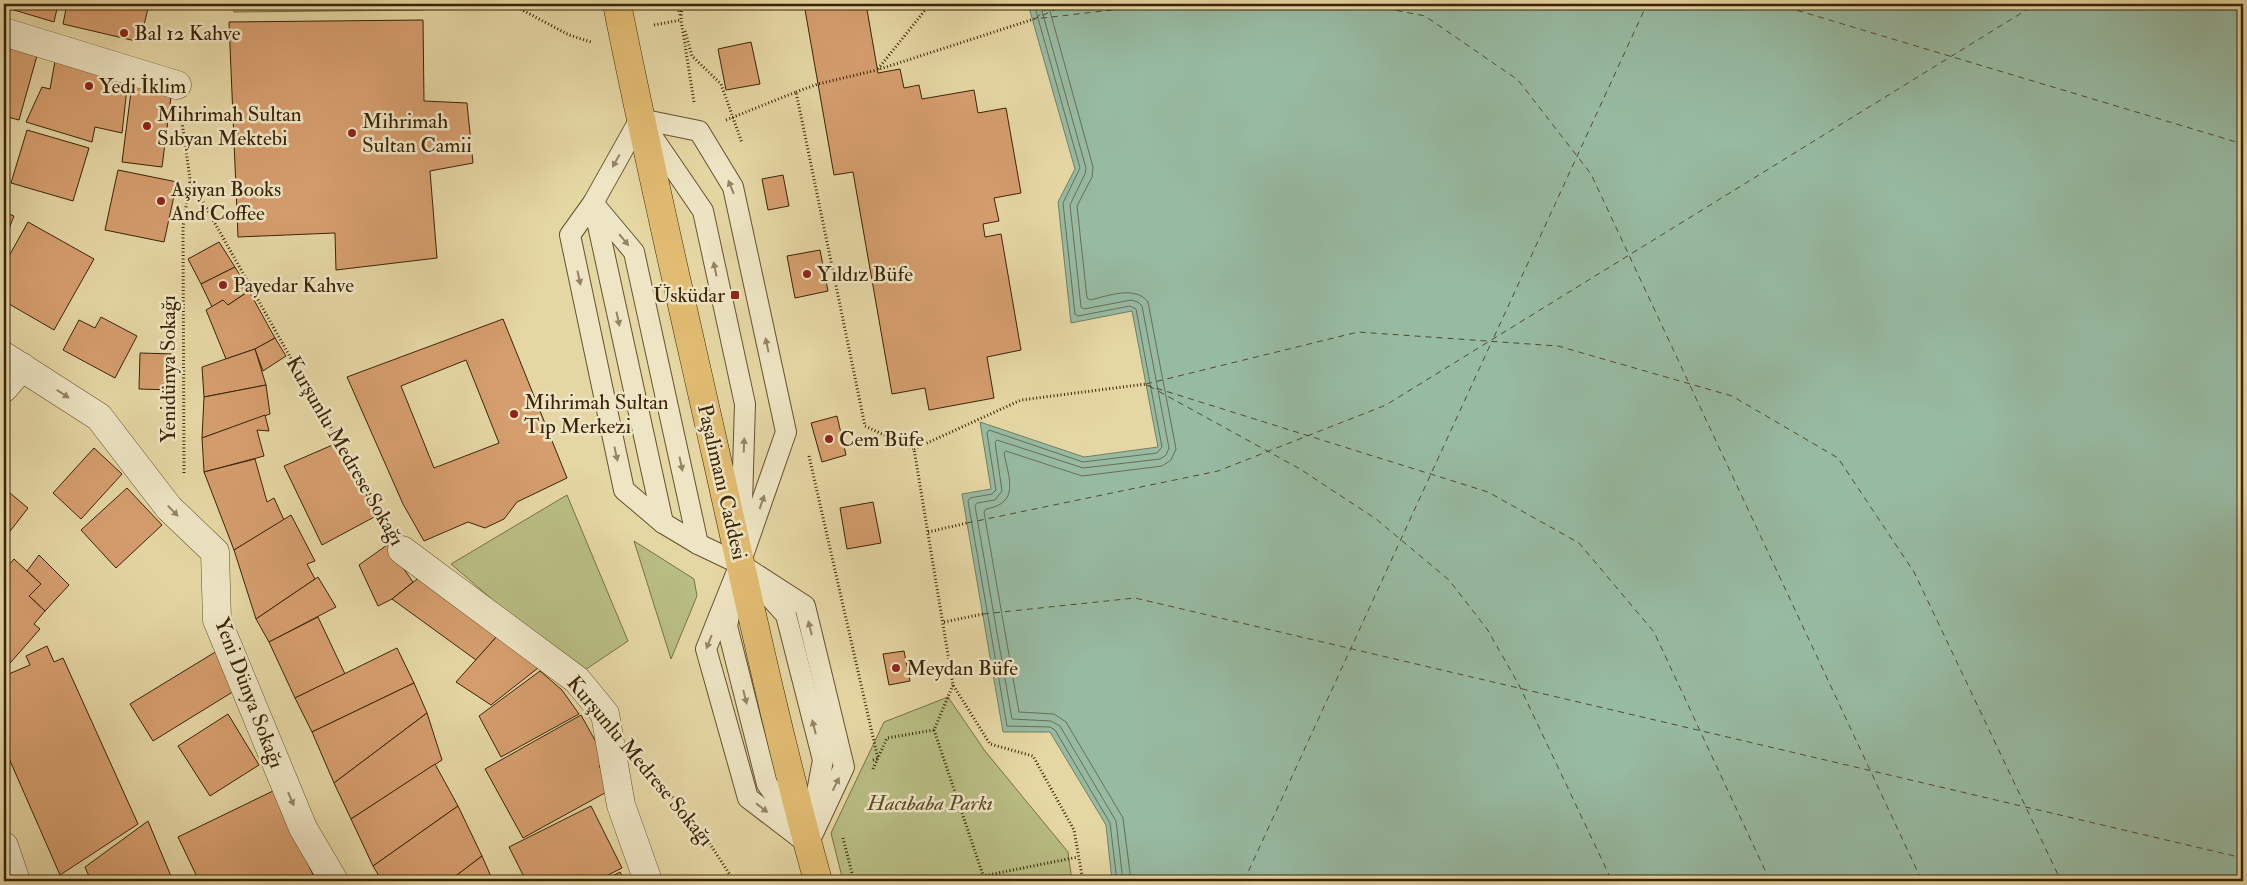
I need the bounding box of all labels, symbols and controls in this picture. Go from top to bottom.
place label: Bal 12 Kahve [134,20,241,47]
marker: Bal 12 Kahve [118,27,130,39]
place label: Yedi İklim [99,73,186,100]
marker: Yedi İklim [83,80,95,92]
place label: Mihrimah Sultan Sıbyan Mektebi [157,101,302,152]
place label: Mihrimah Sultan Camii [362,108,472,159]
marker: Mihrimah Sultan Sıbyan Mektebi [141,120,153,132]
marker: Mihrimah Sultan Camii [346,127,358,139]
one-way arrow [612,154,621,167]
place label: Aşiyan Books And Coffee [170,176,281,227]
one-way arrow [727,179,735,194]
marker: Aşiyan Books And Coffee [155,195,167,207]
one-way arrow [618,234,629,246]
one-way arrow [711,260,719,276]
place label: Yıldız Büfe [817,261,913,288]
marker: Yıldız Büfe [801,268,813,280]
one-way arrow [575,271,583,286]
place label: Payedar Kahve [233,272,354,299]
marker: Payedar Kahve [217,279,229,291]
place label: Üsküdar [653,282,725,309]
marker: Üsküdar [729,289,741,301]
street label: Yenidünya Sokağı [155,295,182,443]
one-way arrow [614,311,622,326]
one-way arrow [763,337,771,353]
street label: Kurşunlu Medrese Sokağı [280,351,411,551]
one-way arrow [56,389,70,399]
place label: Mihrimah Sultan Tıp Merkezi [524,389,669,440]
street label: Paşalimanı Caddesi [691,401,753,563]
marker: Mihrimah Sultan Tıp Merkezi [508,408,520,420]
place label: Cem Büfe [839,426,924,453]
marker: Cem Büfe [823,433,835,445]
one-way arrow [740,437,748,453]
one-way arrow [613,447,621,463]
one-way arrow [677,456,685,472]
one-way arrow [759,494,766,509]
one-way arrow [167,505,179,517]
street label: Yeni Dünya Sokağı [208,614,290,772]
one-way arrow [806,620,814,635]
one-way arrow [705,635,713,650]
place label: Meydan Büfe [906,655,1018,682]
marker: Meydan Büfe [890,662,902,674]
street label: Kurşunlu Medrese Sokağı [561,670,720,852]
one-way arrow [741,689,749,704]
one-way arrow [810,720,818,735]
one-way arrow [833,777,841,791]
park label: Hacıbaba Parkı [866,790,993,817]
one-way arrow [288,791,296,806]
one-way arrow [755,803,768,814]

